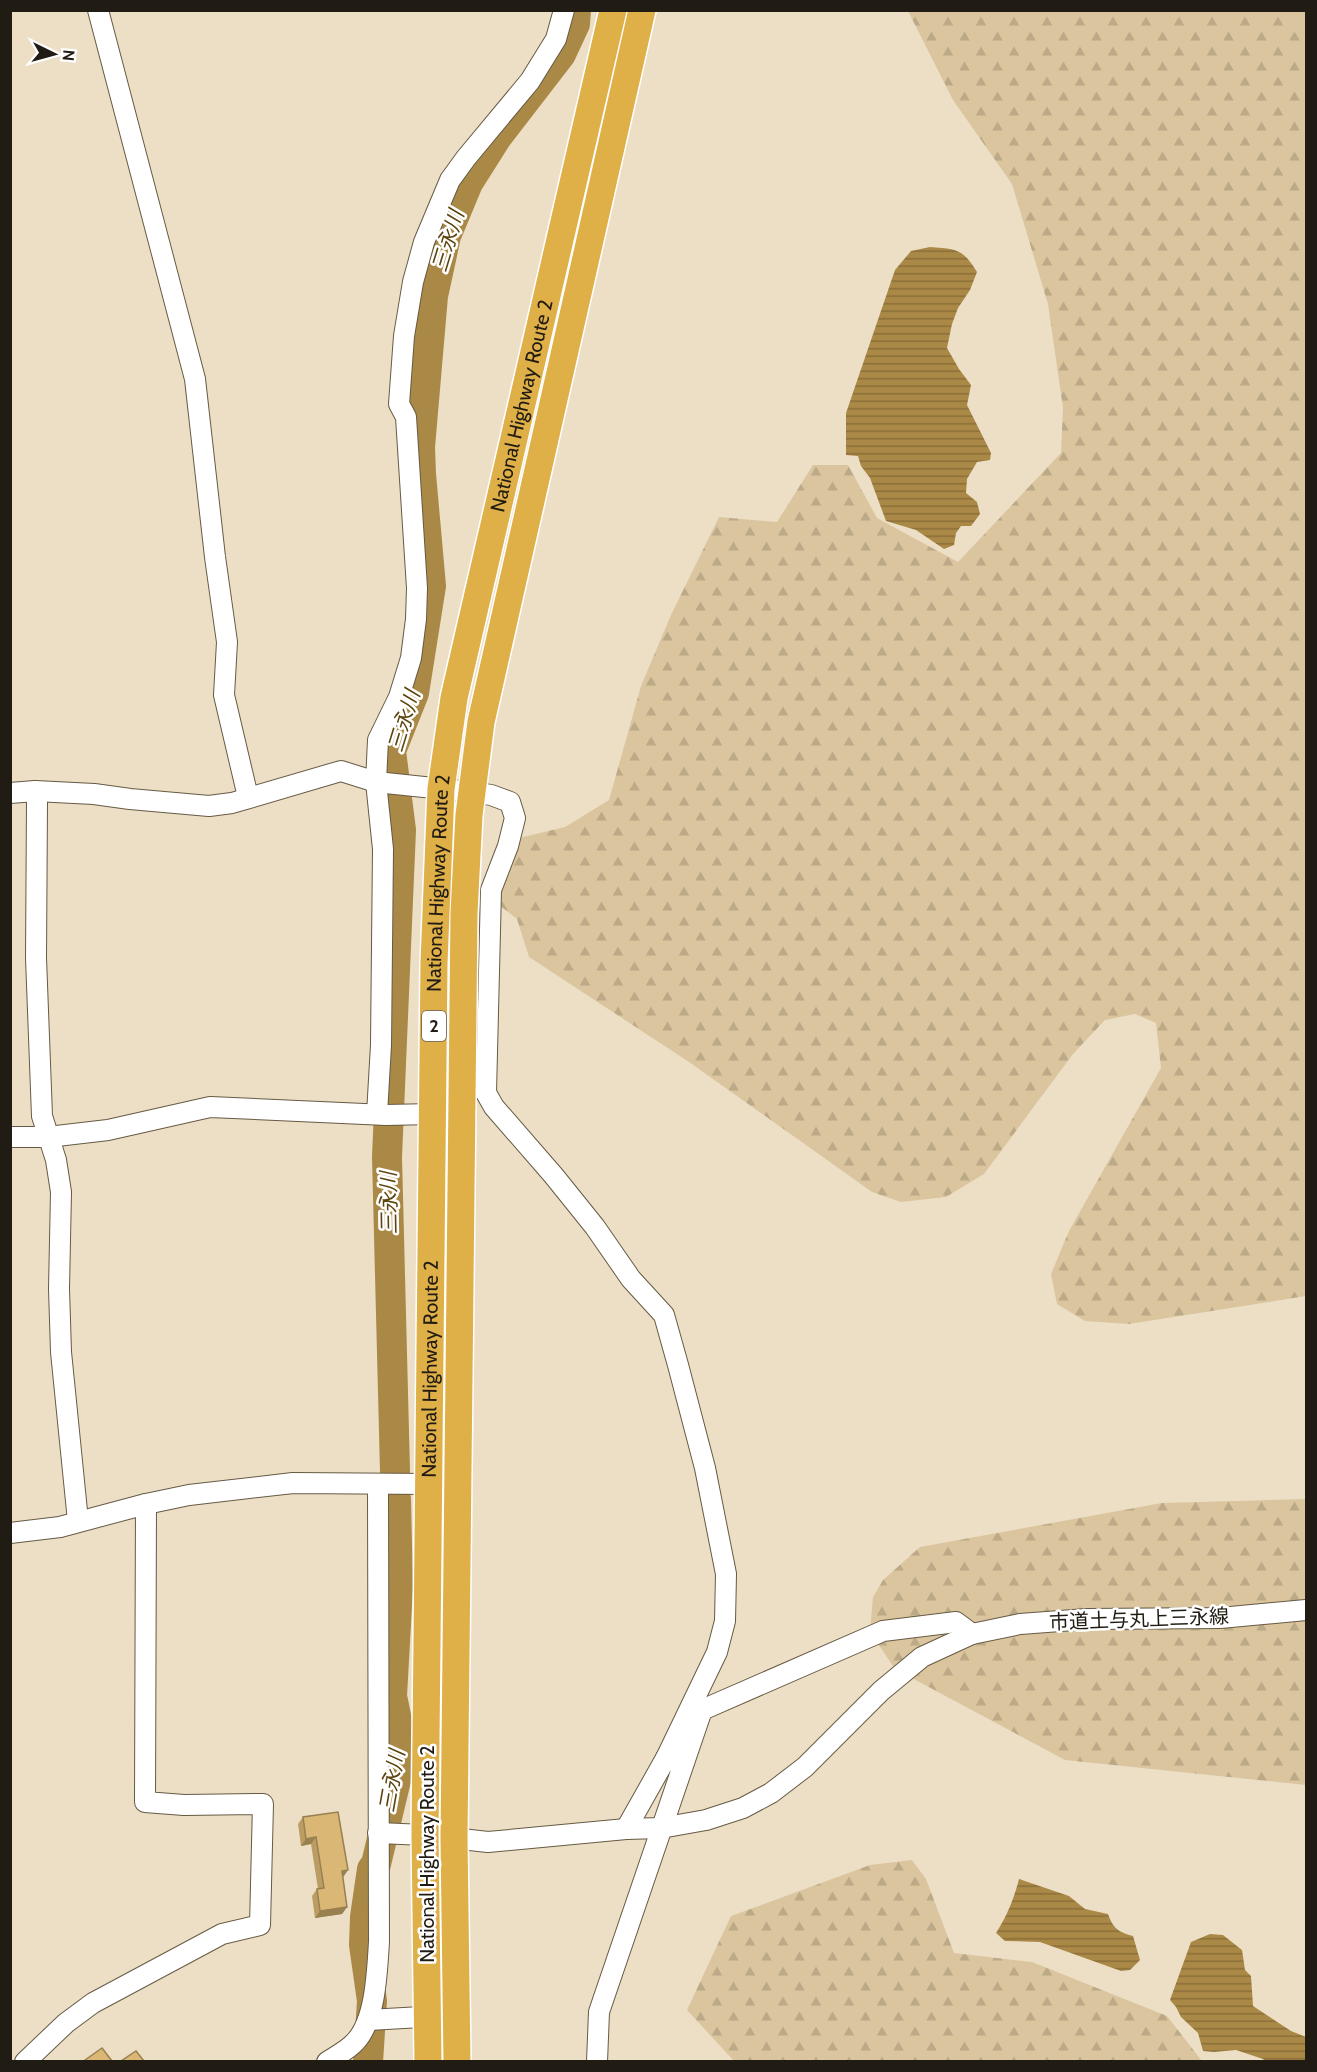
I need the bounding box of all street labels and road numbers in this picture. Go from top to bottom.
street label: National Highway Route 2 [485,297,558,514]
street label: National Highway Route 2 [422,773,455,992]
road number: 2 [422,1011,446,1041]
street label: National Highway Route 2 [417,1260,443,1478]
street label: 市道土与丸上三永線 [1049,1604,1229,1634]
street label: National Highway Route 2 [415,1745,439,1963]

